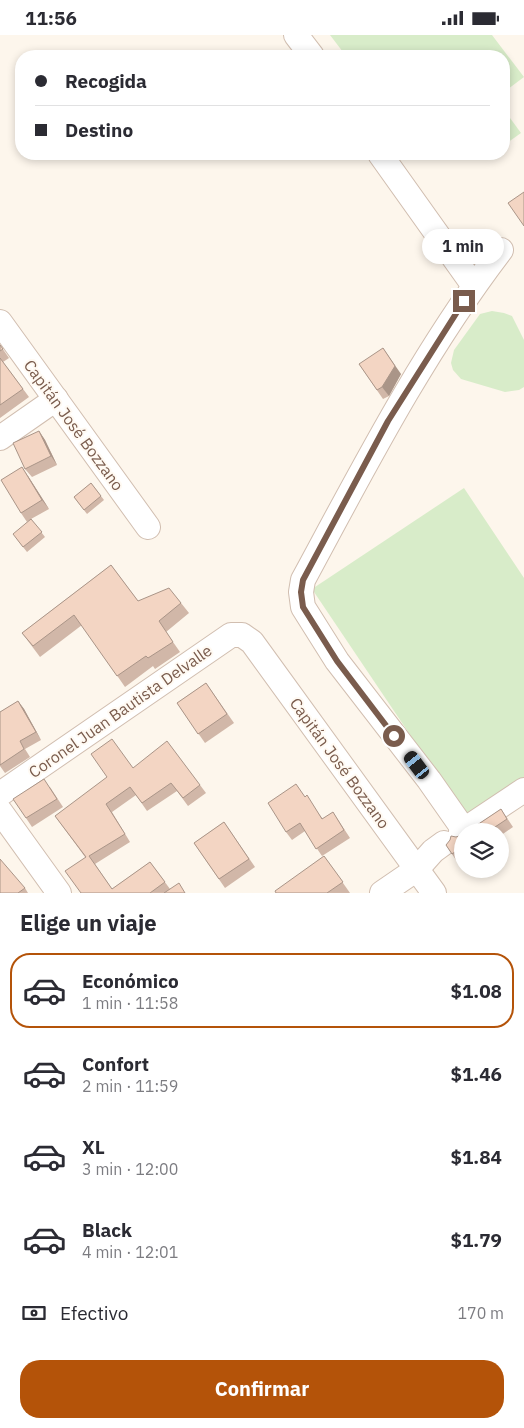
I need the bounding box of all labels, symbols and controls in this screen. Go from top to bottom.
text: 11:56 [25,6,77,30]
text: Recogida [65,69,147,93]
text: Destino [65,118,133,142]
callout: 1 min [423,229,505,263]
text: 1 min [442,236,484,256]
route end [453,290,475,312]
street label: Capitán José Bozzano [20,356,128,494]
street label: Coronel Juan Bautista Delvalle [25,640,216,782]
street label: Capitán José Bozzano [286,694,394,832]
route start [383,725,405,747]
car [401,749,432,781]
map controls [454,823,509,878]
button: layers [454,823,509,878]
text: Elige un viaje [20,908,157,937]
icon: car [22,968,67,1013]
text: Económico [82,969,179,993]
text: $1.08 [450,979,502,1003]
text: 1 min · 11:58 [82,993,178,1013]
icon: car [22,1051,67,1096]
text: Confort [82,1052,149,1076]
text: $1.46 [450,1062,502,1086]
text: 2 min · 11:59 [82,1076,178,1096]
icon: car [22,1134,67,1179]
text: XL [82,1135,105,1159]
text: $1.84 [450,1145,502,1169]
text: 3 min · 12:00 [82,1159,178,1179]
icon: car [22,1217,67,1262]
text: Black [82,1218,132,1242]
text: $1.79 [450,1228,502,1252]
text: 4 min · 12:01 [82,1242,178,1262]
icon: cash [20,1299,48,1327]
text: Efectivo [60,1301,128,1325]
text: 170 m [457,1303,504,1323]
button: Confirmar [20,1360,504,1418]

